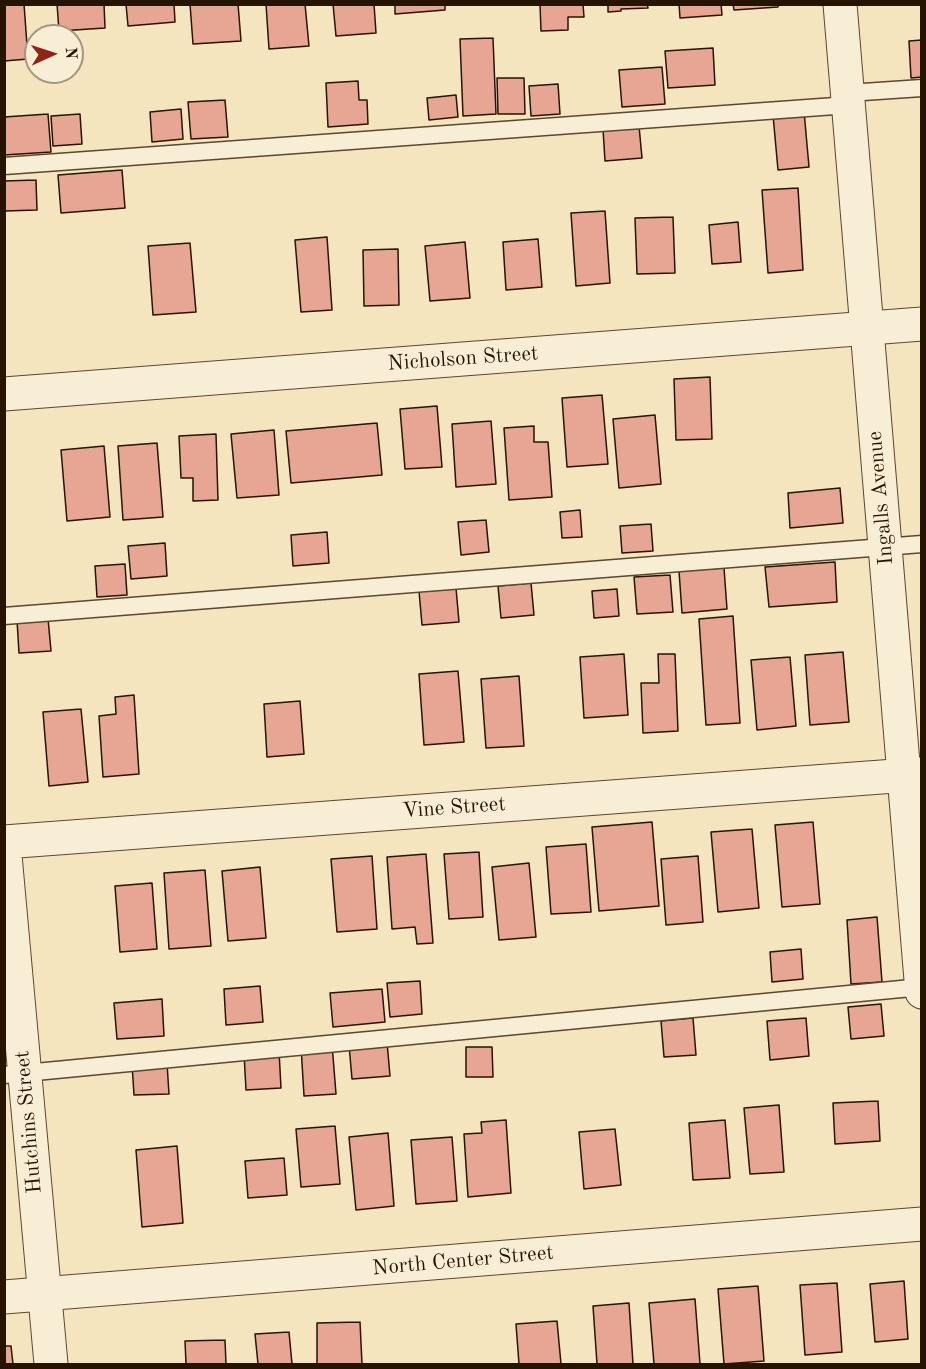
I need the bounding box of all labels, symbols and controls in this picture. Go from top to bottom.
north arrow [24,24,84,84]
text: N [62,47,78,60]
street label: Nicholson Street [387,341,539,377]
street label: Ingalls Avenue [863,430,899,566]
street label: Vine Street [402,792,506,824]
street label: Hutchins Street [10,1050,48,1194]
street label: North Center Street [371,1241,555,1281]

